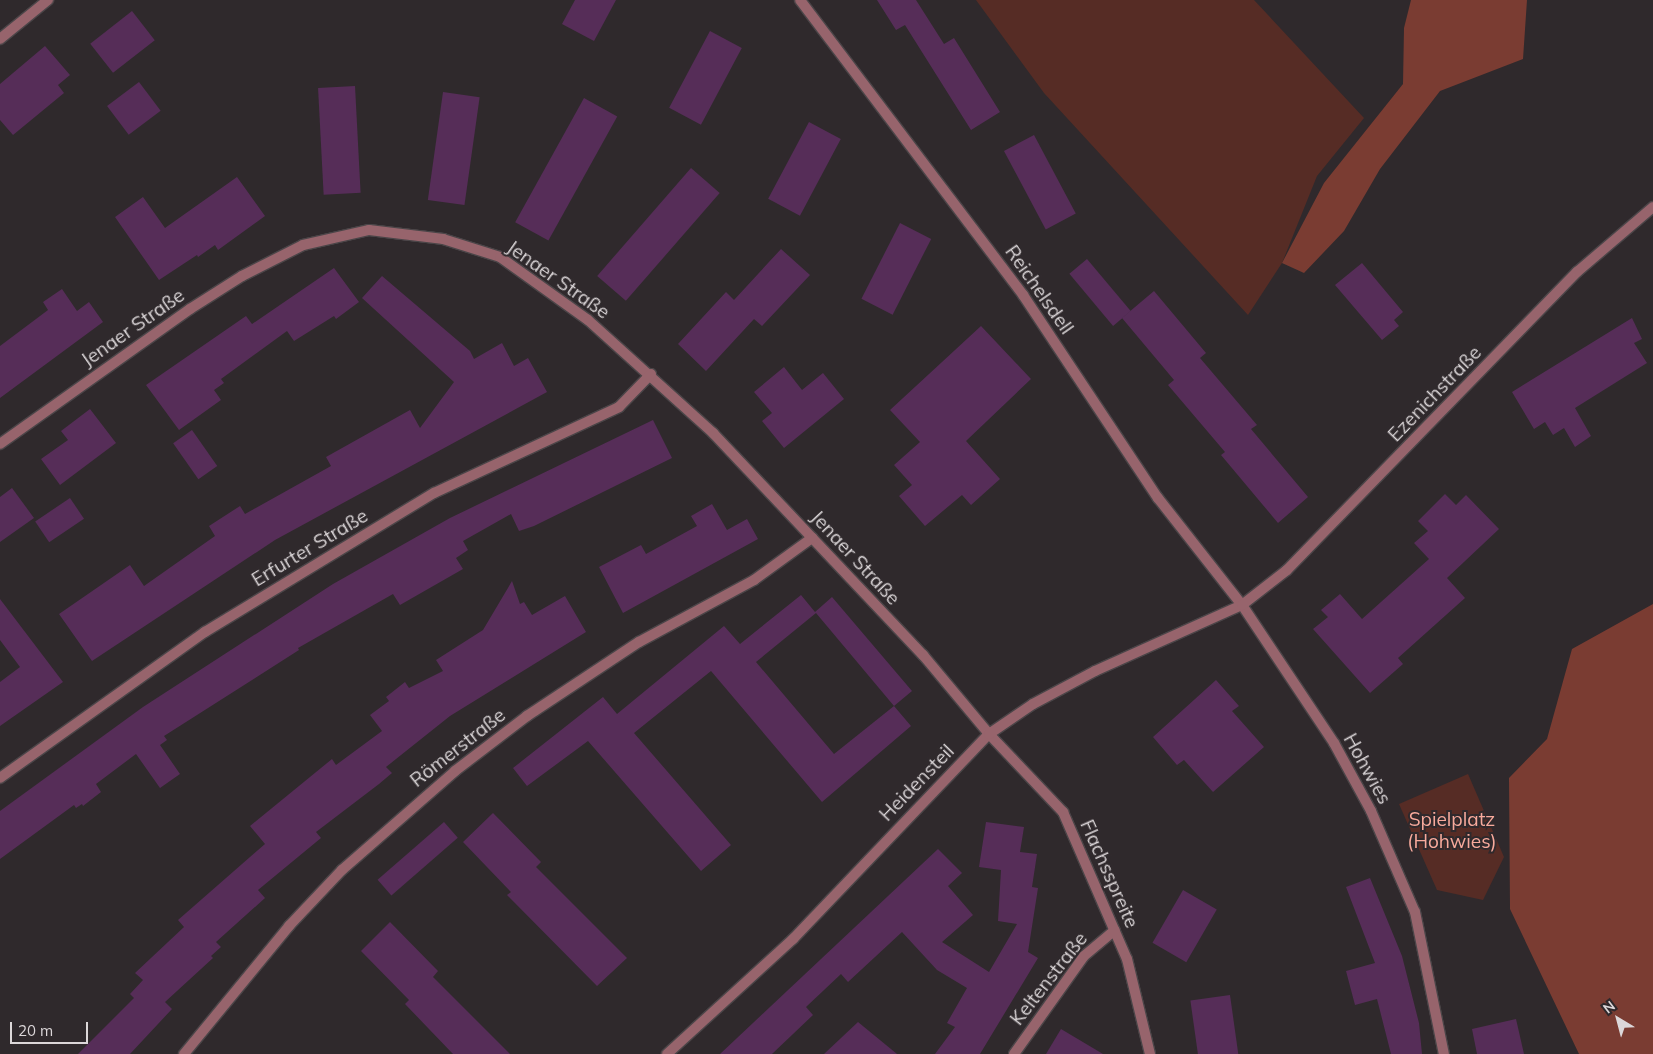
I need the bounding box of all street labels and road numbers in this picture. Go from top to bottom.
street label: Jenaer Straße [502,236,614,324]
street label: Reichelsdell [1000,241,1078,339]
street label: Jenaer Straße [77,284,189,372]
street label: Ezenichstraße [1384,342,1486,446]
street label: Erfurter Straße [248,504,372,592]
street label: Jenaer Straße [806,506,904,610]
street label: Römerstraße [406,704,510,792]
street label: Hohwies [1338,730,1396,808]
street label: Heidensteil [875,740,959,826]
street label: Flachsspreite [1075,816,1143,932]
street label: Keltenstraße [1006,928,1092,1030]

